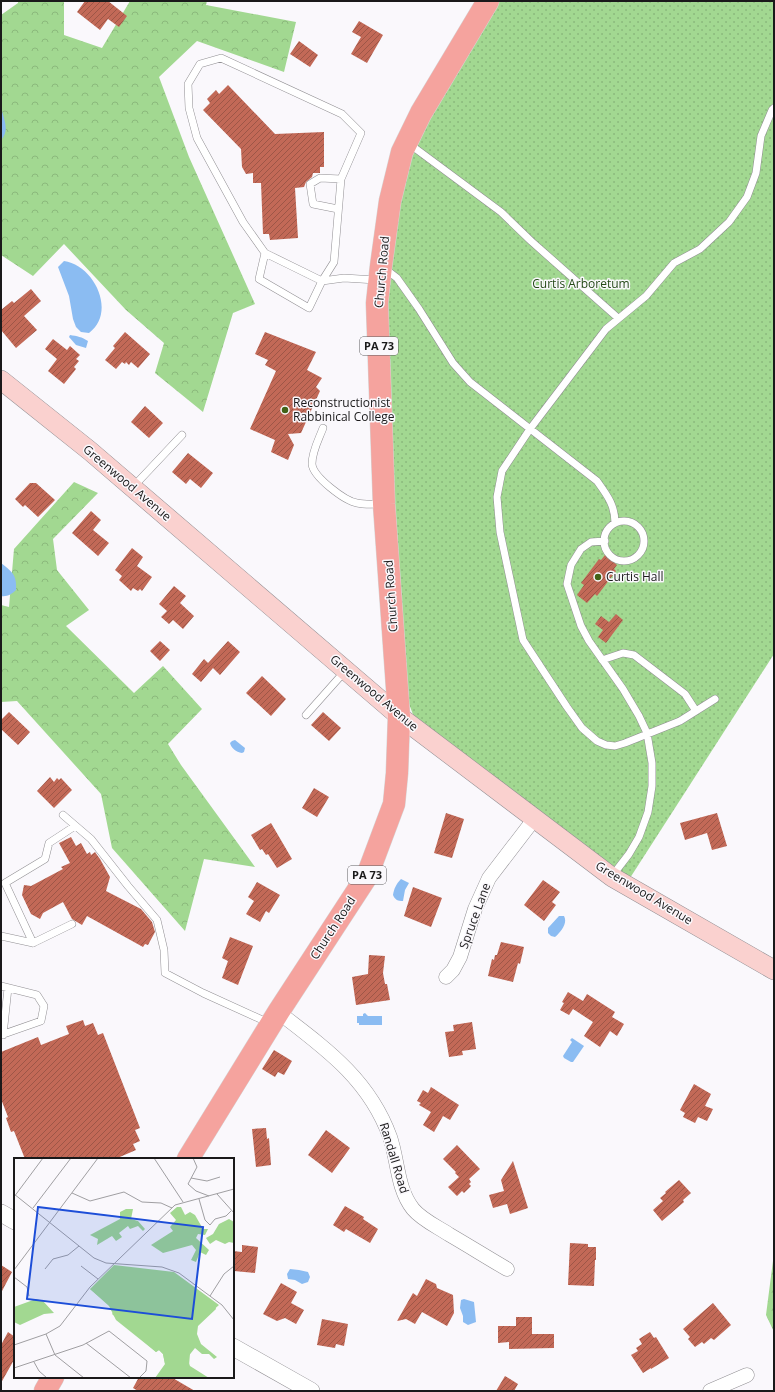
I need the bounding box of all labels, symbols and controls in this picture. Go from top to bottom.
street label: Church Road [370,235,393,309]
park label: Curtis Arboretum [532,275,630,292]
road number: PA 73 [360,337,398,355]
place label: Reconstructionist Rabbinical College [293,394,395,425]
marker: Reconstructionist Rabbinical College [280,405,290,415]
street label: Greenwood Avenue [80,441,175,525]
street label: Church Road [380,560,401,633]
place label: Curtis Hall [606,568,664,585]
marker: Curtis Hall [593,572,603,582]
street label: Greenwood Avenue [327,651,422,735]
street label: Greenwood Avenue [593,857,696,928]
road number: PA 73 [348,866,386,884]
street label: Spruce Lane [455,880,494,951]
street label: Church Road [306,893,359,963]
street label: Randall Road [376,1120,413,1195]
inset map [14,1158,234,1378]

